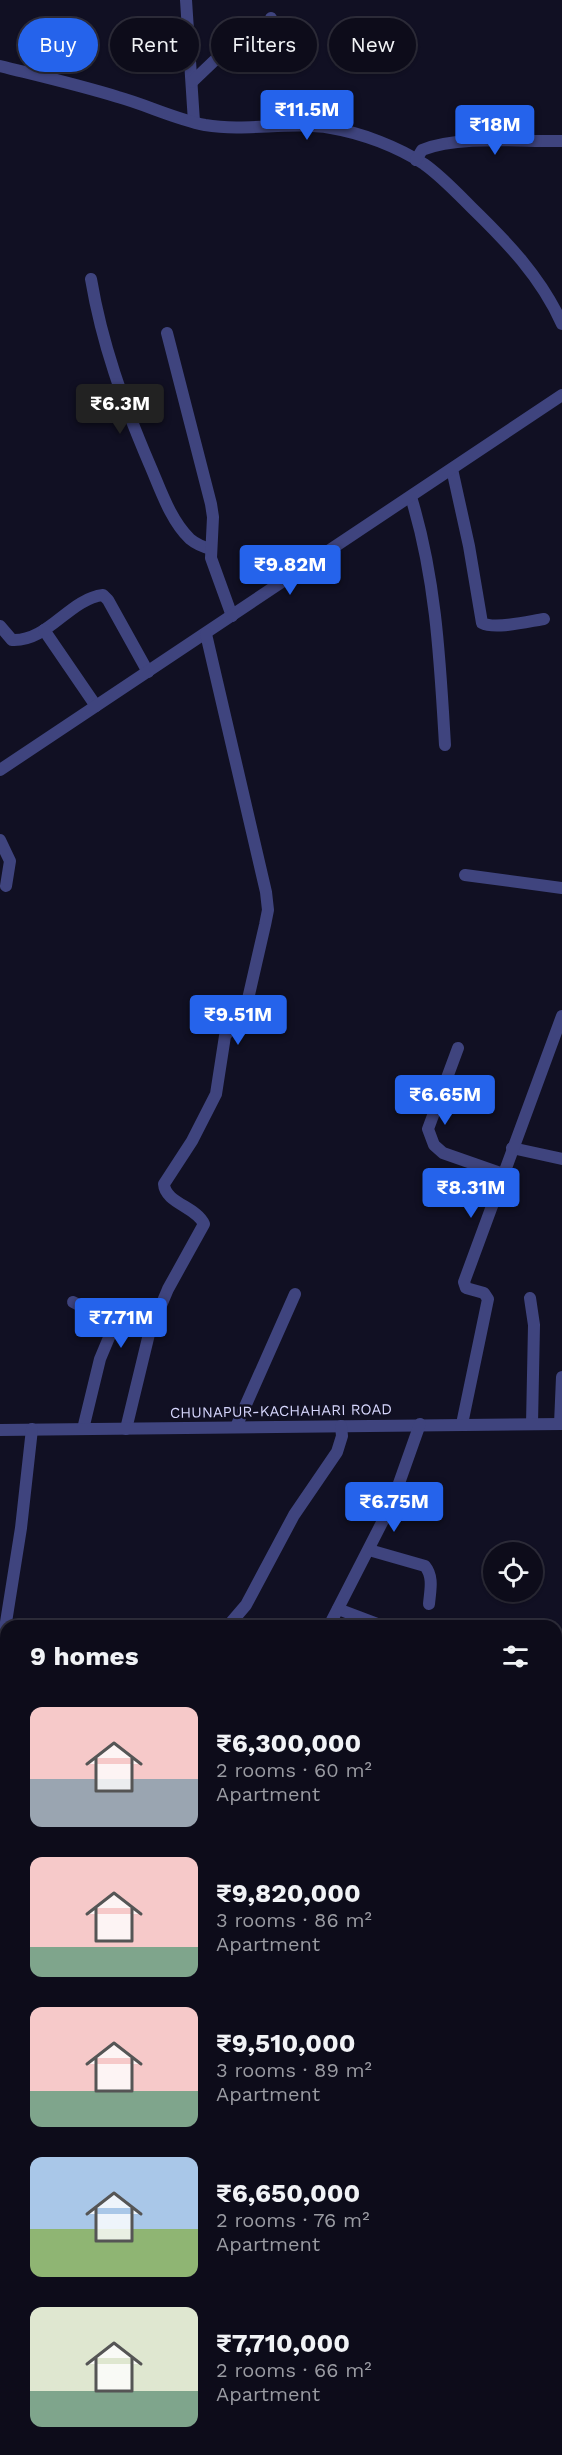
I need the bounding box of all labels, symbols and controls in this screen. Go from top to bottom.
chip: Buy [18,18,98,72]
chip: Rent [110,18,199,72]
chip: Filters [211,18,317,72]
chip: New [329,18,416,72]
pin: ₹11.5M [258,90,356,141]
text: ₹11.5M [275,97,339,121]
pin: ₹18M [459,105,531,156]
text: ₹18M [469,112,521,136]
pin: ₹6.3M [78,384,162,435]
text: ₹6.3M [90,391,150,415]
pin: ₹9.82M [241,545,339,596]
text: ₹9.82M [254,552,326,576]
pin: ₹9.51M [189,995,287,1046]
text: ₹9.51M [204,1002,272,1026]
pin: ₹6.65M [396,1075,494,1126]
text: ₹6.65M [409,1082,481,1106]
pin: ₹8.31M [422,1168,520,1219]
text: ₹8.31M [436,1175,506,1199]
pin: ₹7.71M [72,1298,170,1349]
text: ₹7.71M [89,1305,153,1329]
street label: CHUNAPUR-KACHAHARI ROAD [170,1400,392,1422]
pin: ₹6.75M [345,1482,443,1533]
text: ₹6.75M [359,1489,429,1513]
map controls [483,1542,543,1602]
button: locate [483,1542,543,1602]
icon: filters [499,1640,532,1673]
text: 9 homes [30,1641,139,1671]
text: ₹6,300,000 [216,1728,361,1758]
icon: home [78,1731,150,1803]
text: 2 rooms · 60 m² [216,1758,372,1782]
text: Apartment [216,1782,320,1806]
text: ₹9,820,000 [216,1878,361,1908]
icon: home [78,1881,150,1953]
text: 3 rooms · 86 m² [216,1908,372,1932]
text: Apartment [216,1932,320,1956]
text: ₹9,510,000 [216,2028,355,2058]
icon: home [78,2031,150,2103]
text: 3 rooms · 89 m² [216,2058,372,2082]
text: Apartment [216,2082,320,2106]
text: ₹6,650,000 [216,2178,360,2208]
icon: home [78,2181,150,2253]
text: 2 rooms · 76 m² [216,2208,369,2232]
text: Apartment [216,2232,320,2256]
text: ₹7,710,000 [216,2328,350,2358]
icon: home [78,2331,150,2403]
text: 2 rooms · 66 m² [216,2358,372,2382]
text: Apartment [216,2382,320,2406]

